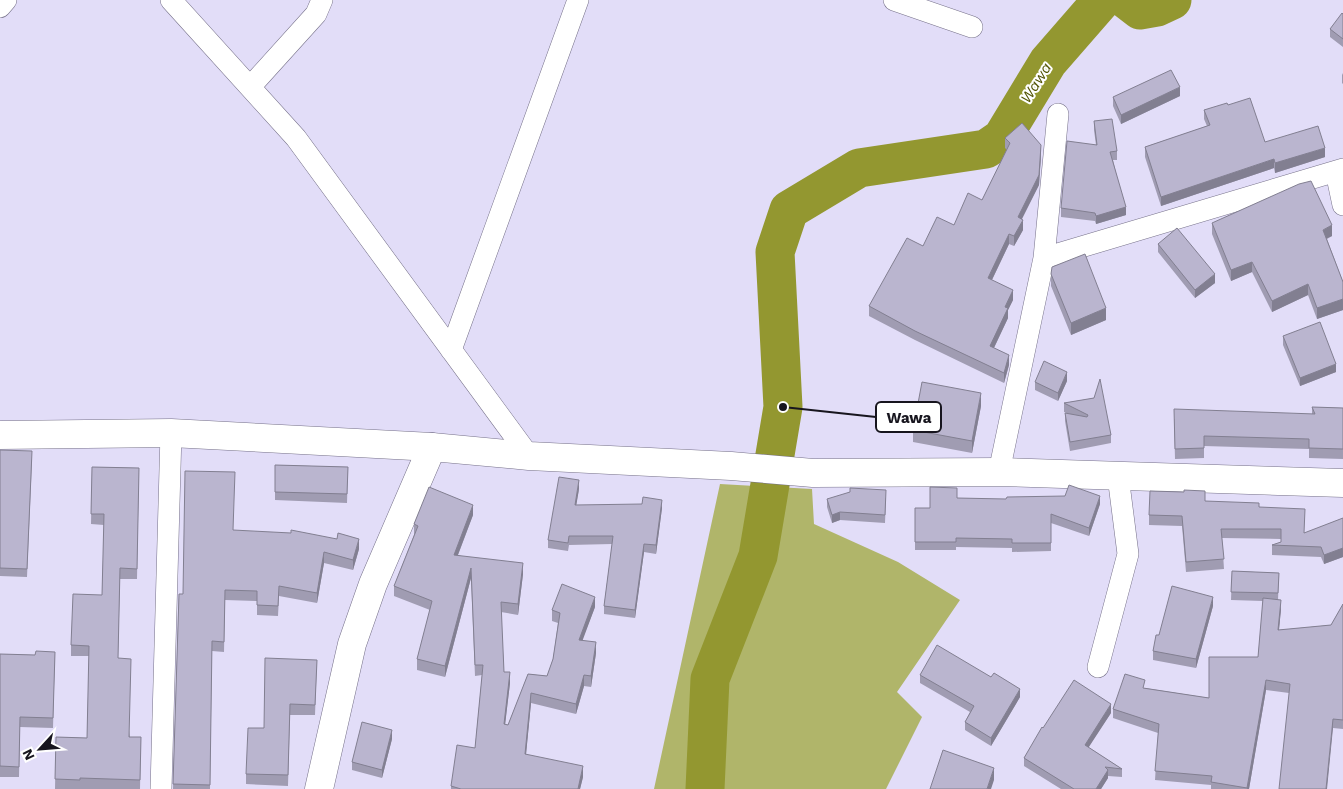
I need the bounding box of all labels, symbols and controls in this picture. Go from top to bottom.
water label: Wawa [1017,60,1055,106]
callout: Wawa [876,402,941,432]
text: Wawa [887,409,932,427]
north arrow [15,724,65,774]
text: N [19,747,38,763]

